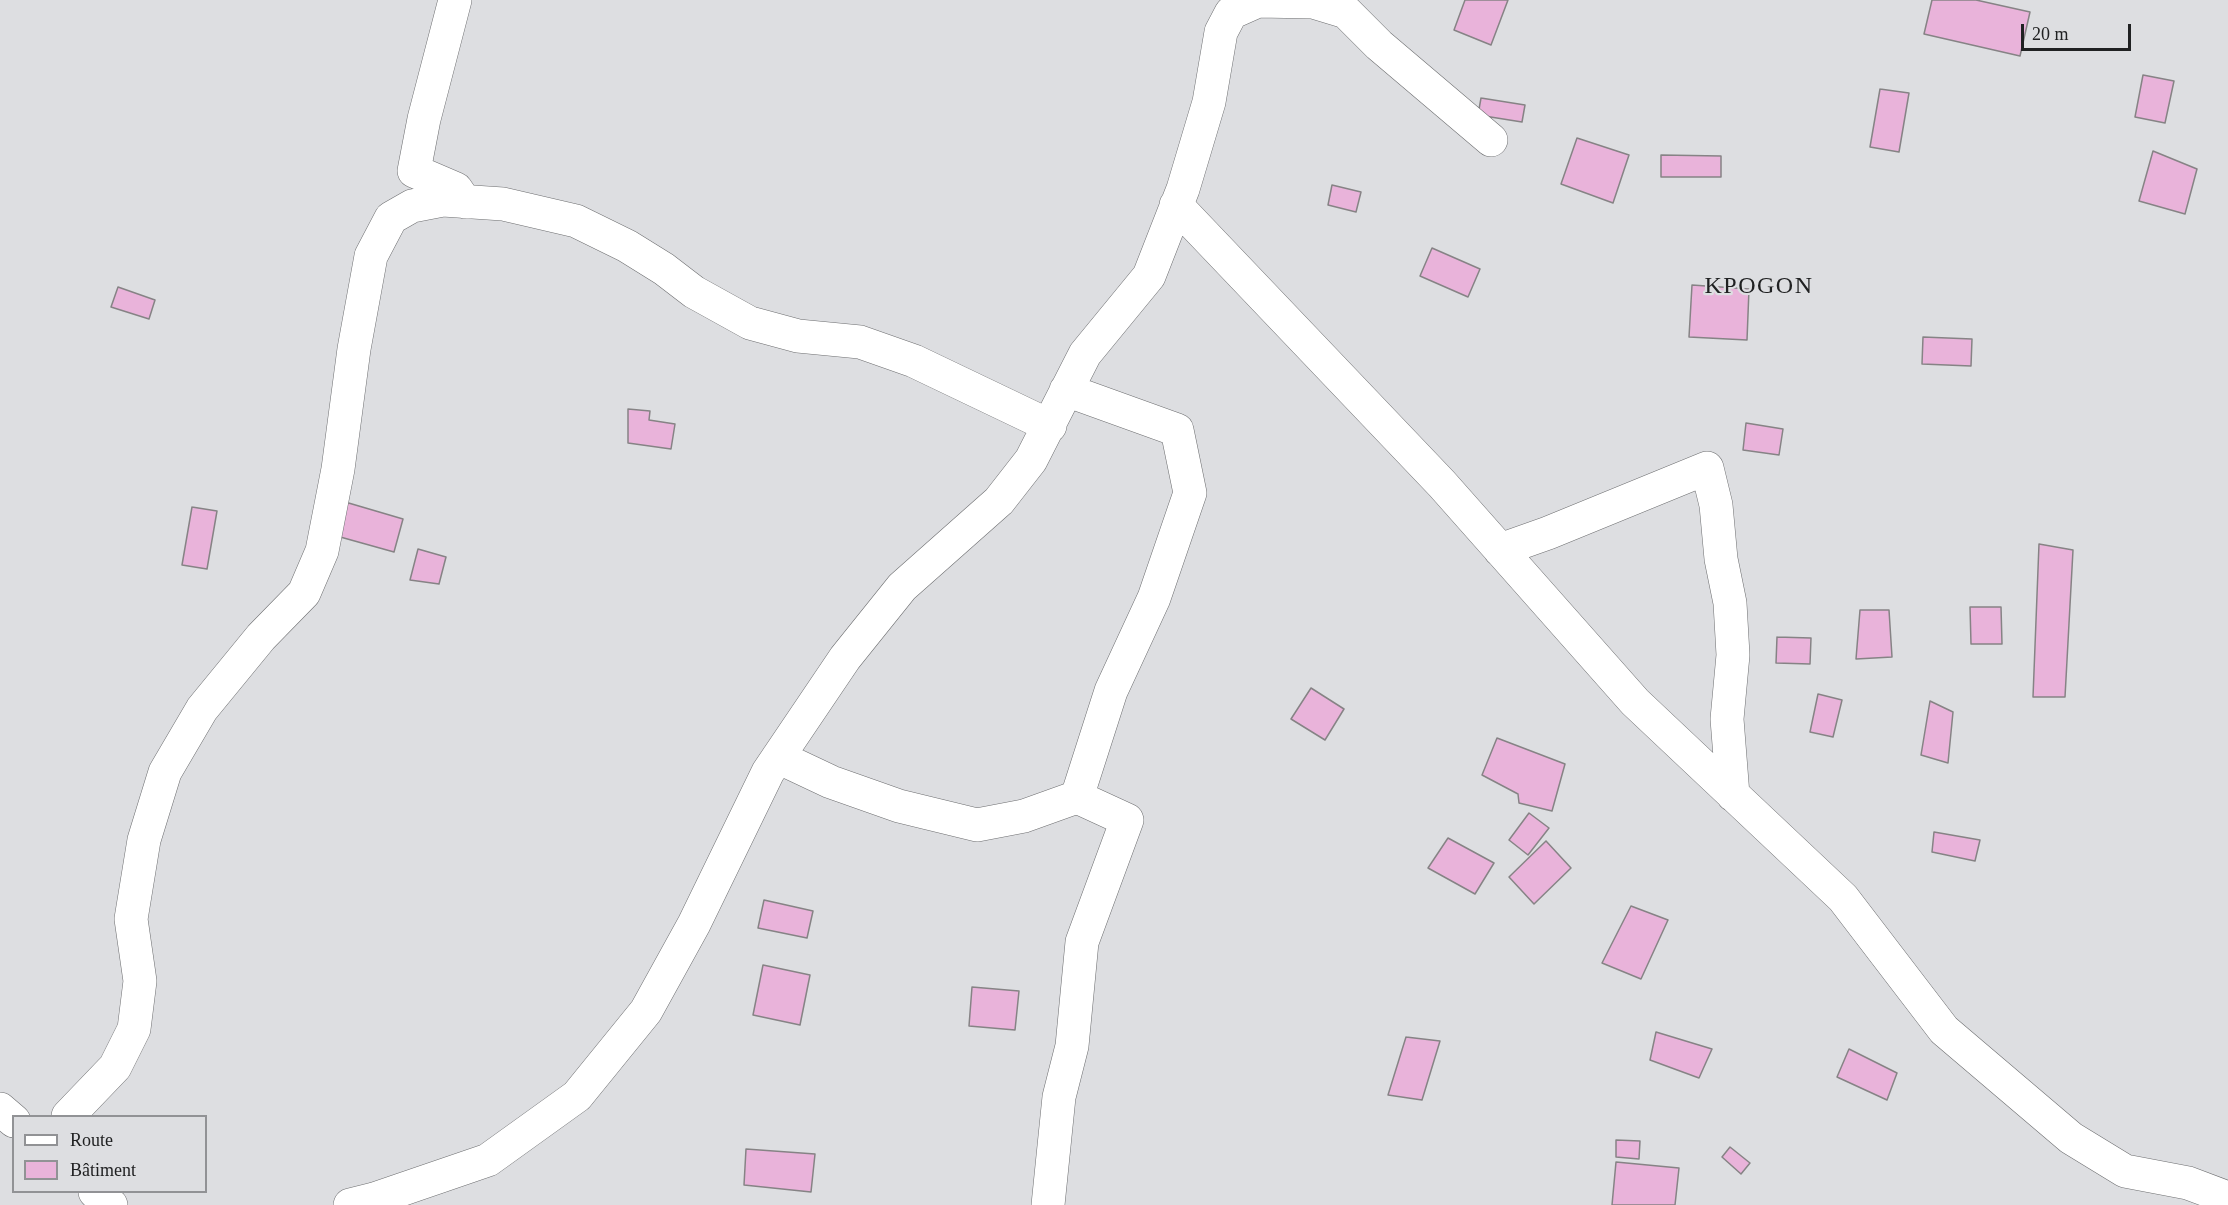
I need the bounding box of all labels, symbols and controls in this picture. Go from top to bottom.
scale bar [2024,12,2134,50]
text: 20 m [2032,24,2069,44]
district label: KPOGON [1704,273,1814,301]
legend [12,1115,207,1193]
text: Route [70,1130,113,1150]
text: Bâtiment [70,1160,136,1180]

